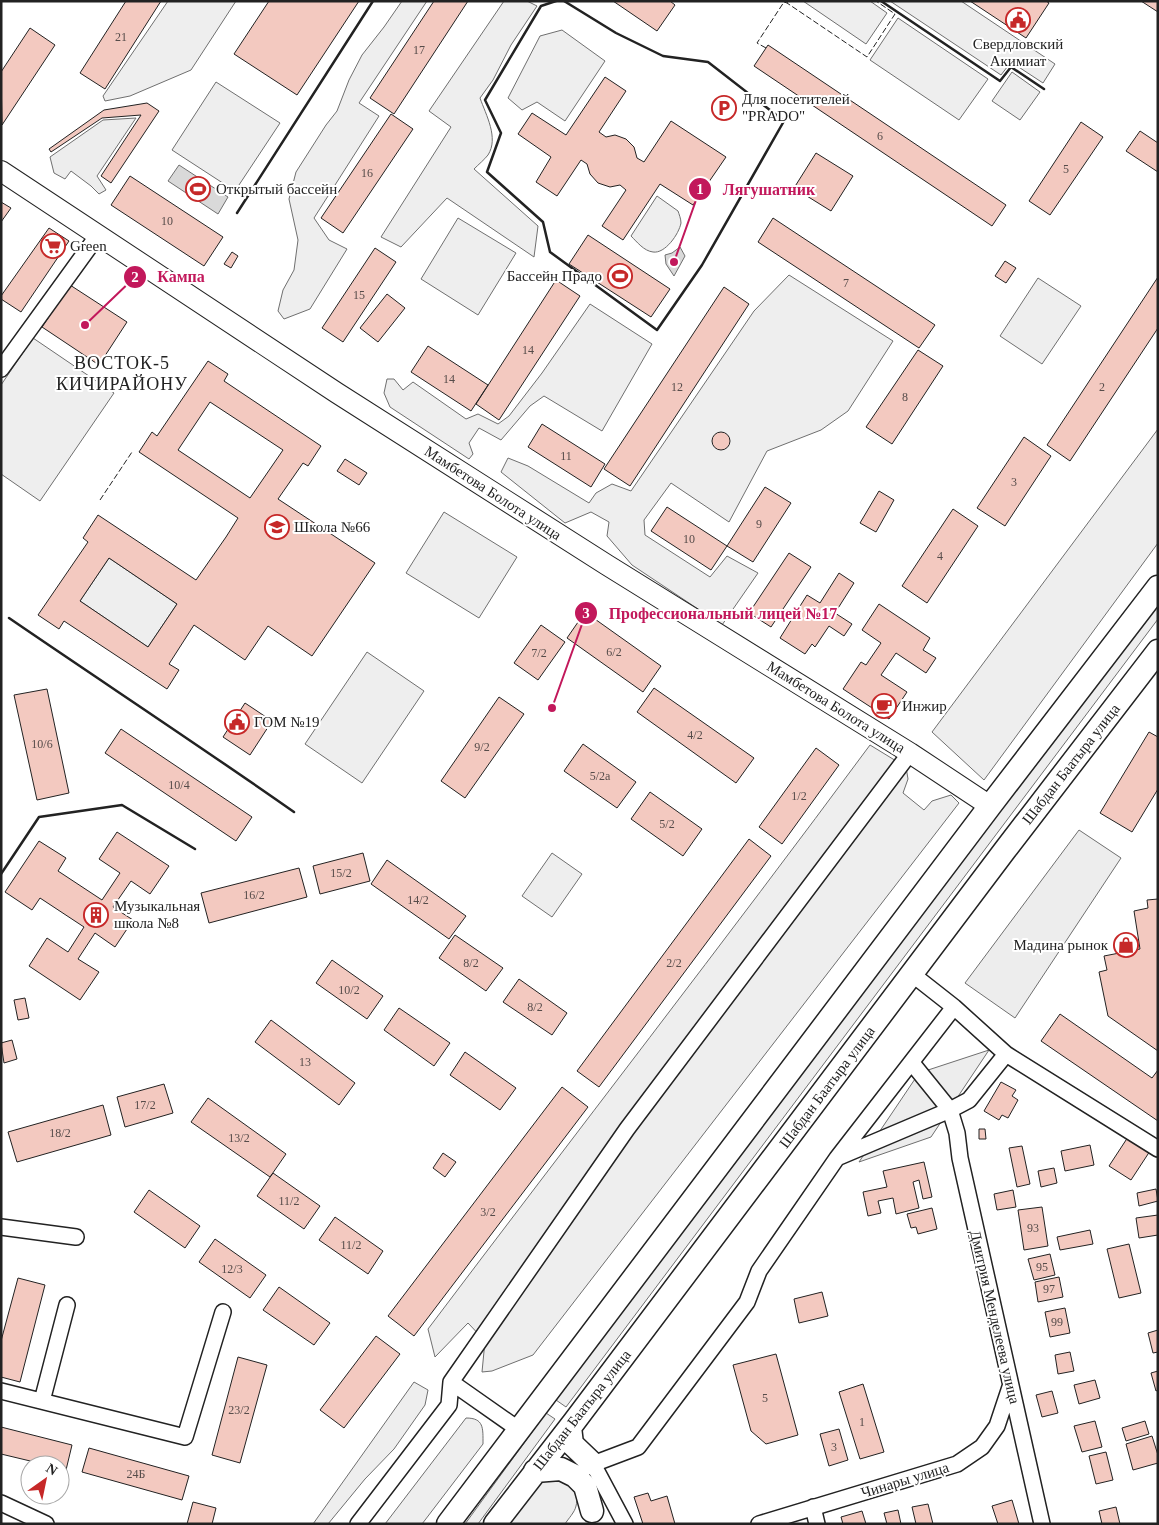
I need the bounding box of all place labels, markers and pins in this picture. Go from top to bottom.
public building icon: Свердловский Акимиат [1005,7,1031,33]
place label: Свердловский Акимиат [973,36,1063,69]
place label: Для посетителей "PRADO" [742,91,850,124]
parking icon: Для посетителей "PRADO" [711,95,737,121]
callout: Лягушатник [688,174,825,205]
sports icon: Открытый бассейн [185,176,211,202]
place label: Открытый бассейн [216,181,337,197]
supermarket icon: Green [40,233,66,259]
place label: Green [70,238,107,254]
callout: Кампа [122,261,215,292]
sports icon: Бассейн Прадо [607,263,633,289]
place label: Бассейн Прадо [507,268,602,284]
school or university icon: Школа №66 [264,514,290,540]
place label: Школа №66 [294,519,371,535]
callout: Профессиональный лицей №17 [574,597,848,628]
cafe icon: Инжир [871,693,897,719]
place label: Инжир [902,698,947,714]
public building icon: ГОМ №19 [224,709,250,735]
place label: ГОМ №19 [254,714,320,730]
place label: Музыкальная школа №8 [114,898,200,931]
building icon: Музыкальная школа №8 [83,902,109,928]
shop icon: Мадина рынок [1113,932,1139,958]
place label: Мадина рынок [1014,937,1109,953]

